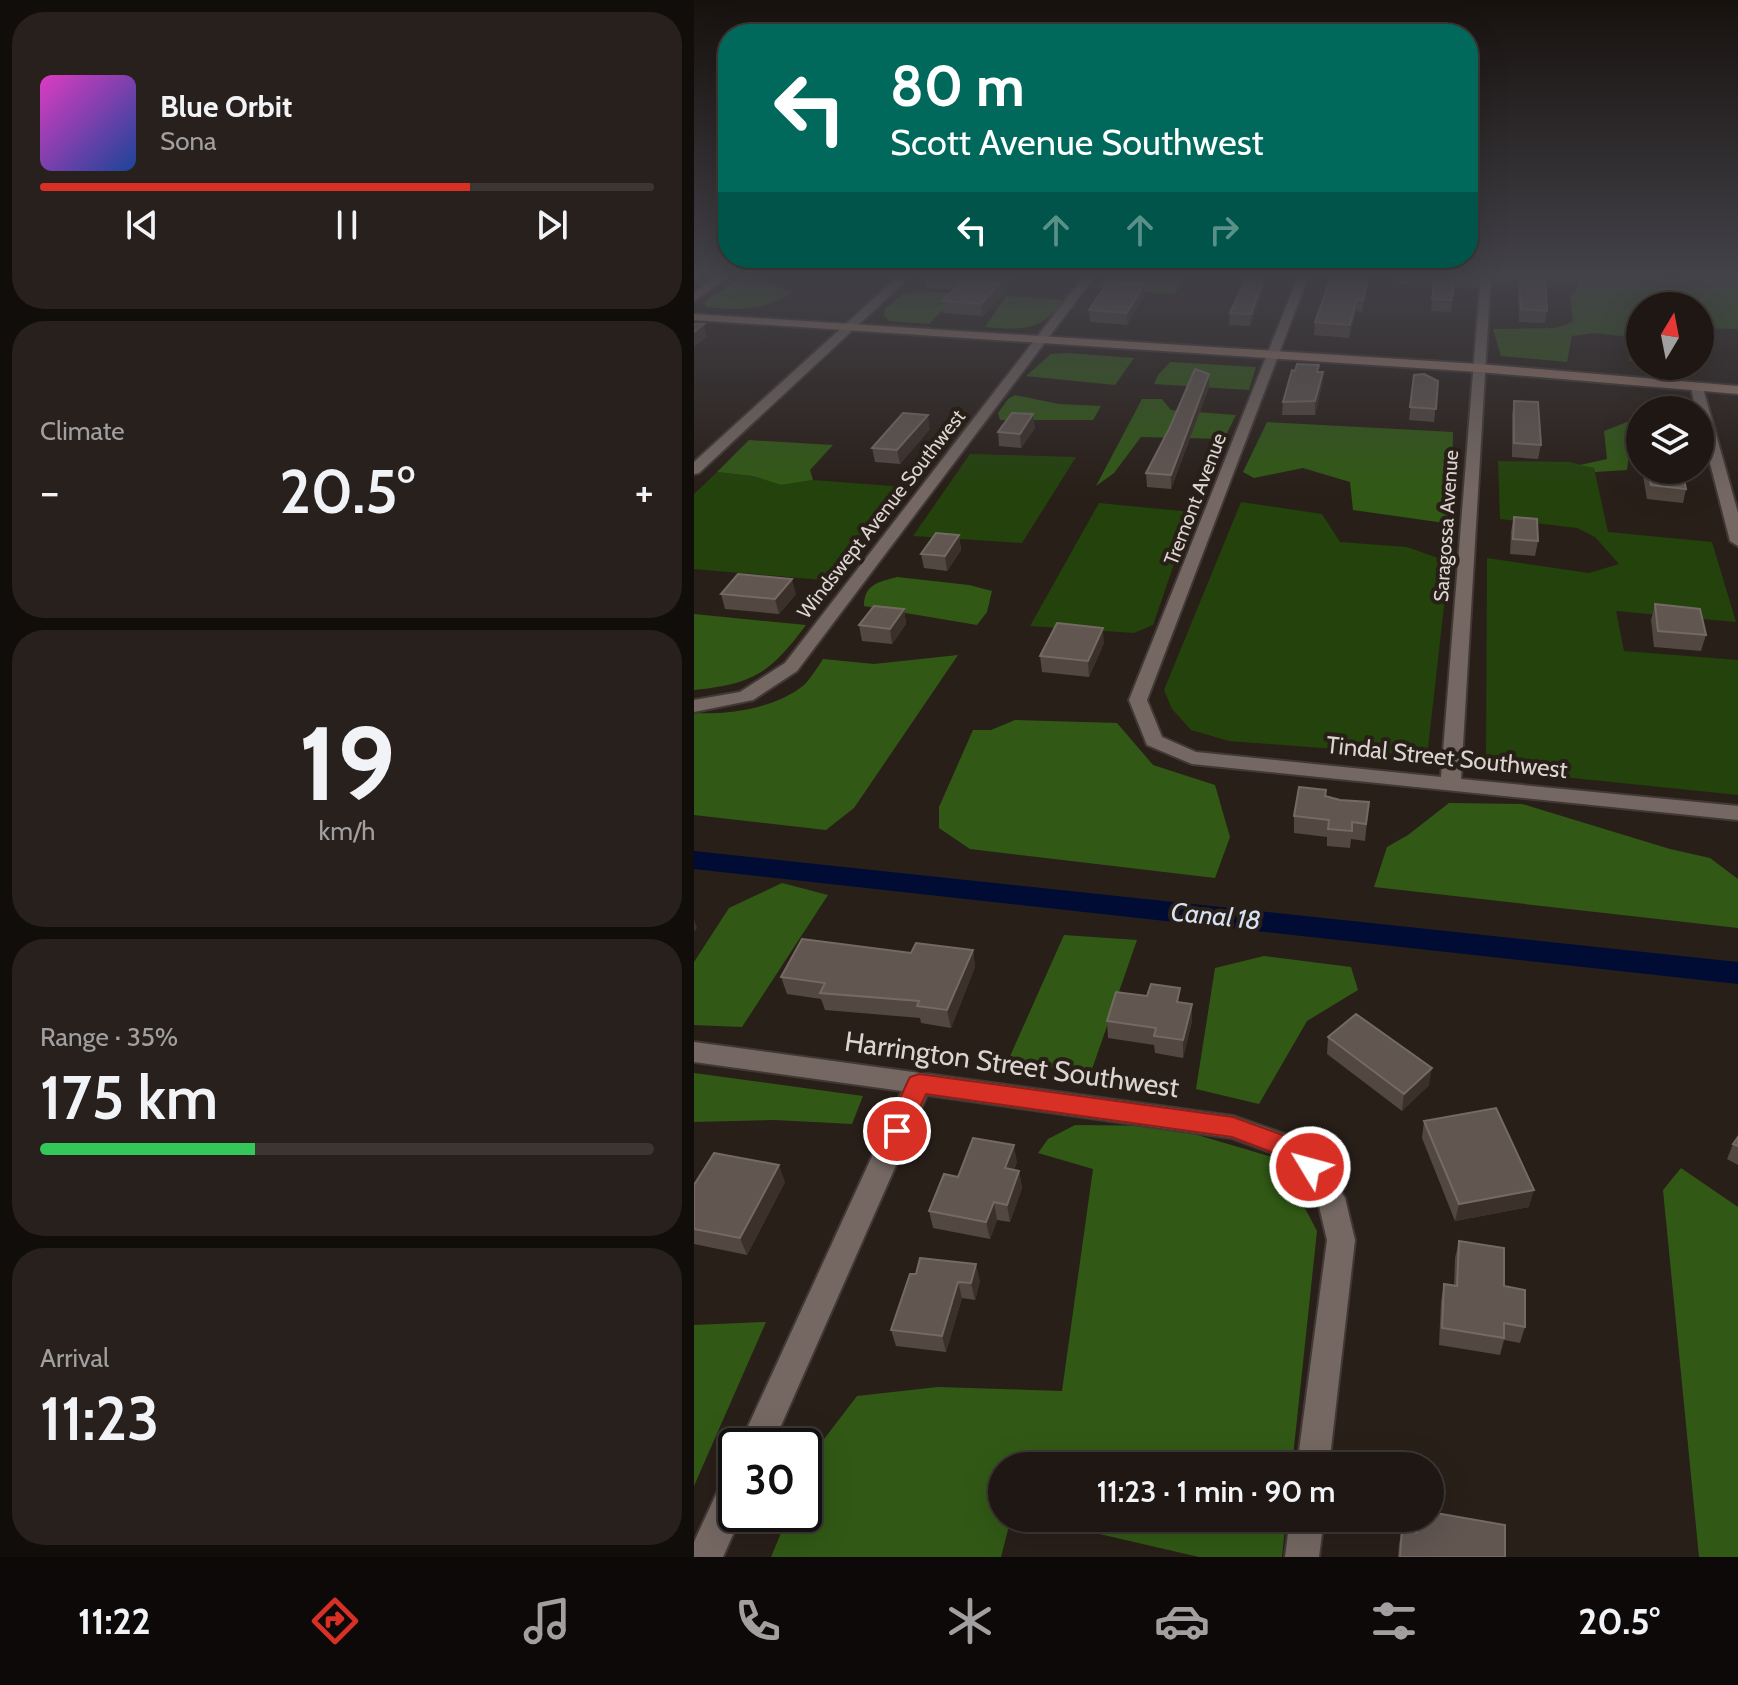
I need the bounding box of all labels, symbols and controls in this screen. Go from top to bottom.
text: 80 m [890,52,1025,120]
icon: left [758,56,862,160]
text: Blue Orbit [160,88,292,125]
text: Scott Avenue Southwest [890,120,1264,164]
text: Sona [160,125,217,157]
icon: previous [120,203,164,247]
icon: pause [325,203,369,247]
icon: next [530,203,574,247]
icon: left [950,208,994,252]
icon: ahead [1034,208,1078,252]
icon: ahead [1118,208,1162,252]
icon: right [1202,208,1246,252]
north arrow [1626,292,1714,380]
map controls [1626,292,1714,484]
button: layers [1626,396,1714,484]
street label: Windswept Avenue Southwest [792,404,970,623]
text: Climate [40,415,125,447]
street label: Tremont Avenue [1159,430,1231,568]
street label: Saragossa Avenue [1429,449,1463,603]
text: 20.5° [279,455,415,528]
text: − [40,465,59,518]
text: + [635,465,654,518]
text: 19 [299,700,395,826]
street label: Tindal Street Southwest [1325,730,1569,784]
text: km/h [319,815,375,847]
water label: Canal 18 [1169,895,1263,937]
text: Range · 35% [40,1021,178,1053]
street label: Harrington Street Southwest [843,1024,1181,1104]
text: 175 km [40,1061,218,1134]
pin [863,1097,931,1165]
icon: arrive [875,1109,919,1153]
position arrow [1268,1125,1352,1209]
text: Arrival [40,1342,109,1374]
text: 11:23 [40,1382,159,1455]
speed limit sign: 30 [718,1428,822,1532]
text: 11:23 · 1 min · 90 m [1097,1473,1335,1510]
icon: directions [307,1593,363,1649]
icon: music [519,1593,575,1649]
icon: phone [730,1593,786,1649]
icon: climate [942,1593,998,1649]
icon: car [1154,1593,1210,1649]
icon: filters [1366,1593,1422,1649]
text: 11:22 [78,1599,151,1643]
text: 20.5° [1578,1599,1660,1643]

